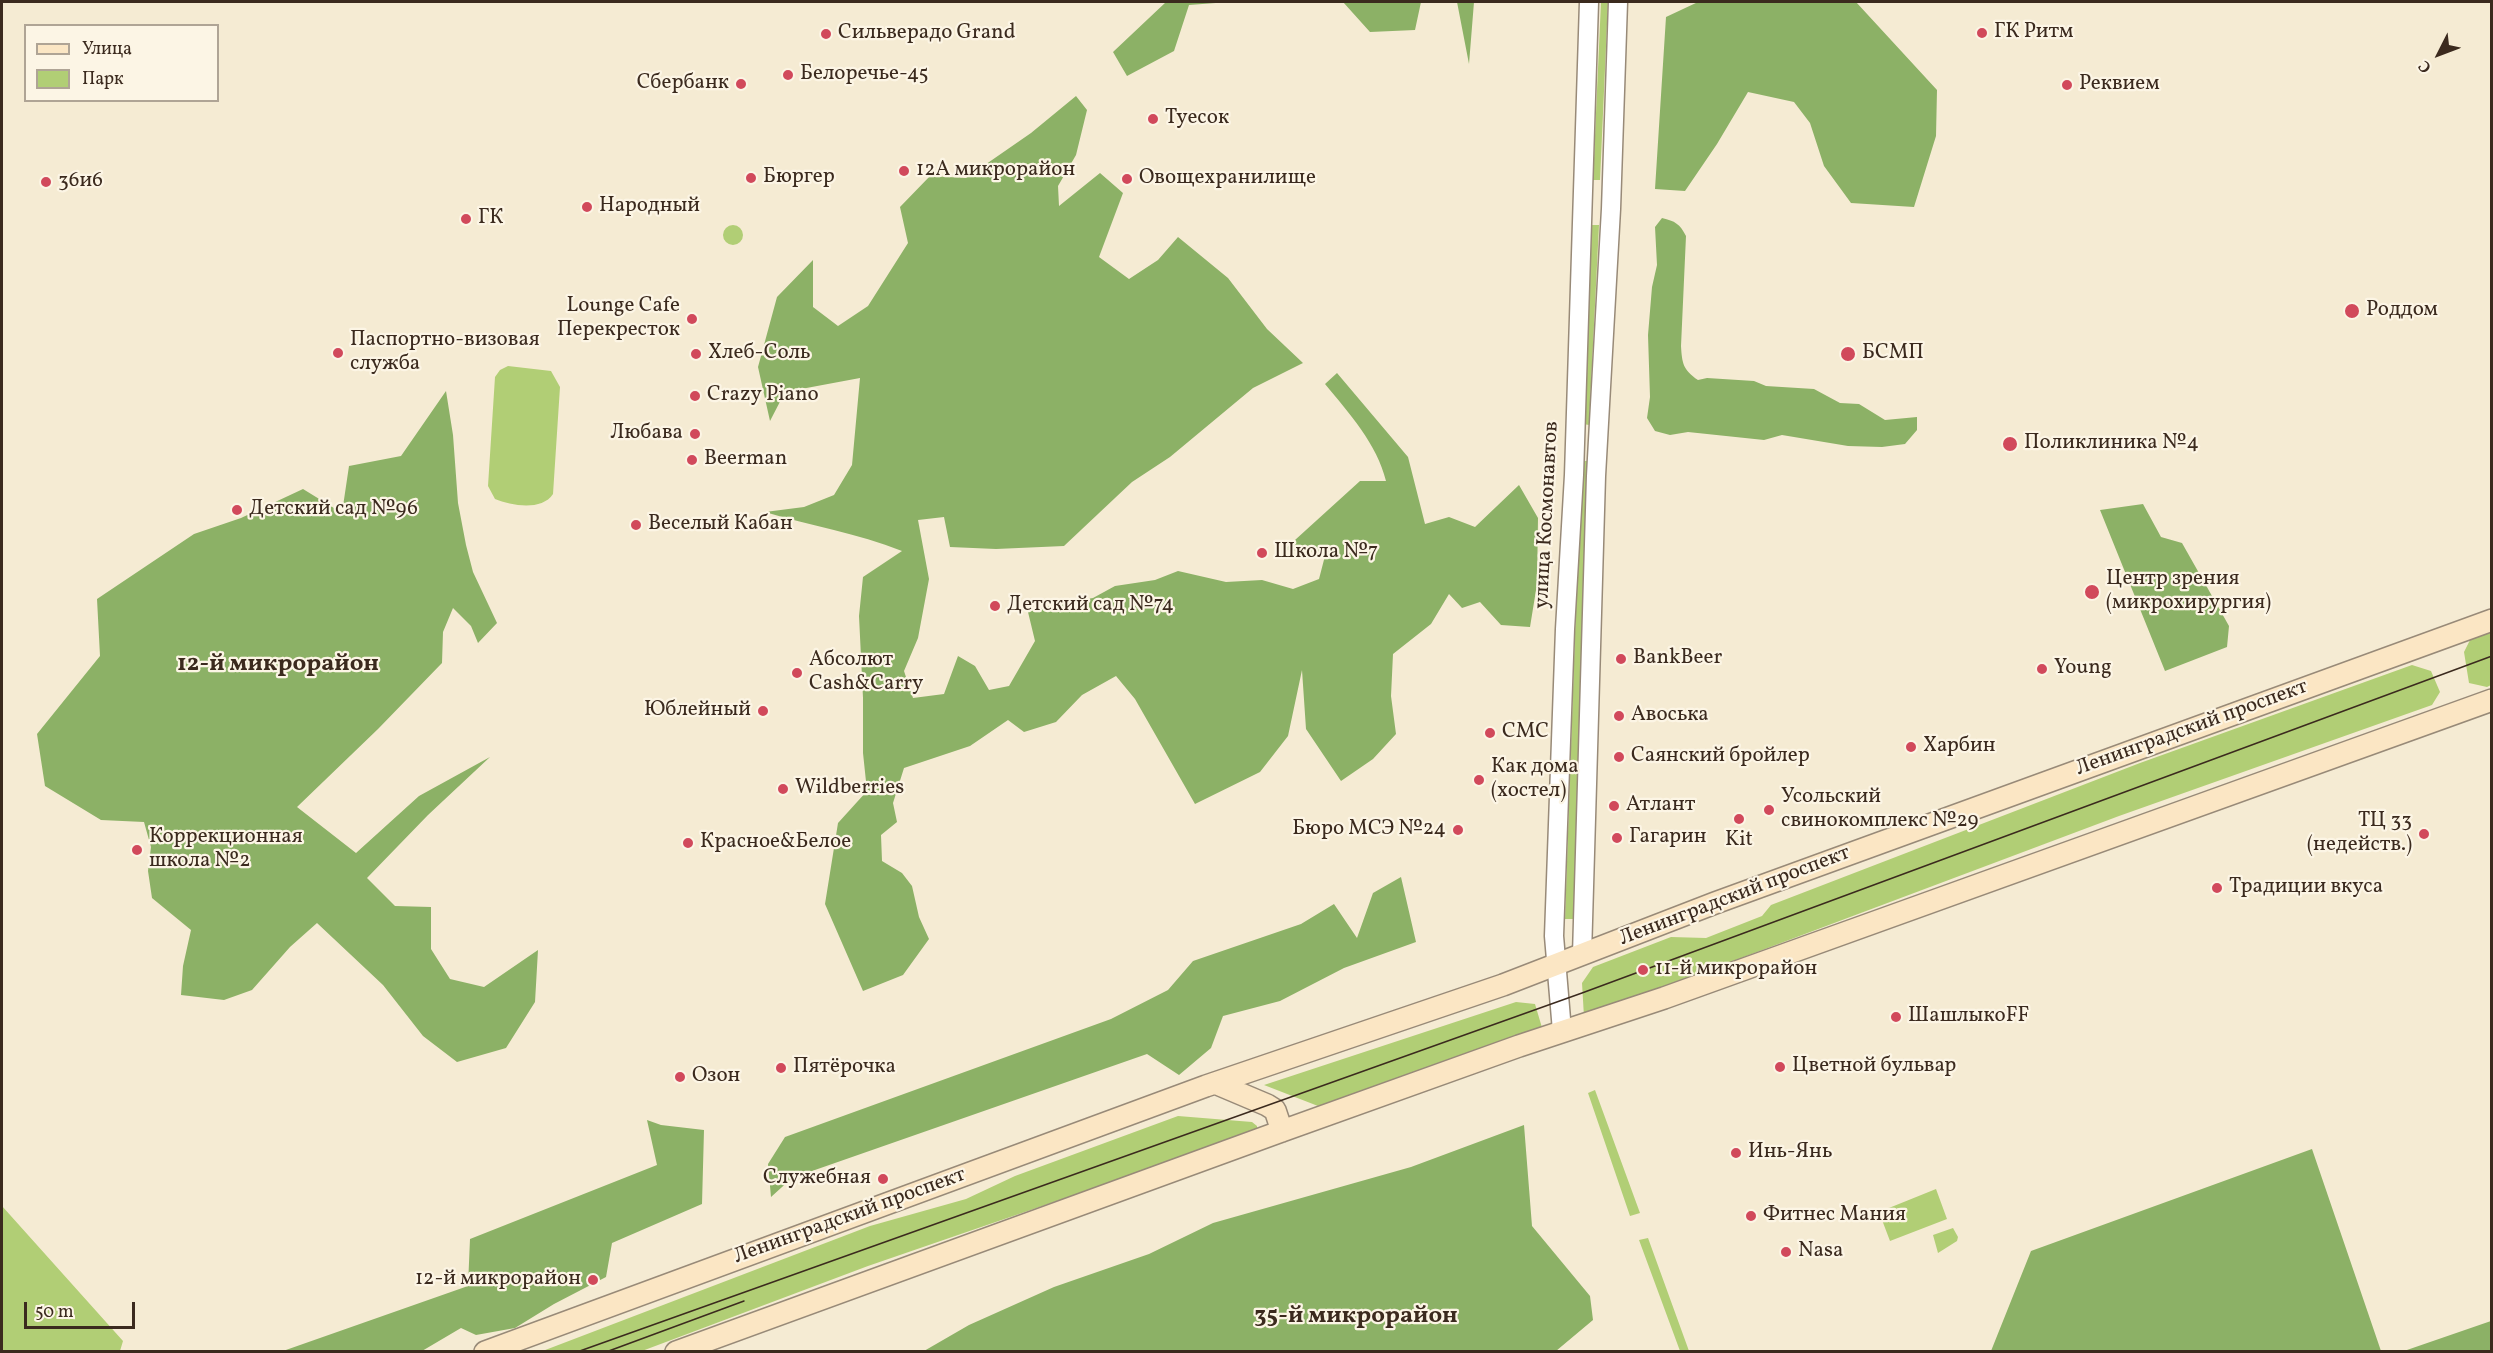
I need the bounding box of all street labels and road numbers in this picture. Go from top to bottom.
street label: улица Космонавтов [1531,421,1565,609]
street label: Ленинградский проспект [2073,675,2311,783]
street label: Ленинградский проспект [1616,841,1854,953]
street label: Ленинградский проспект [731,1163,969,1271]

